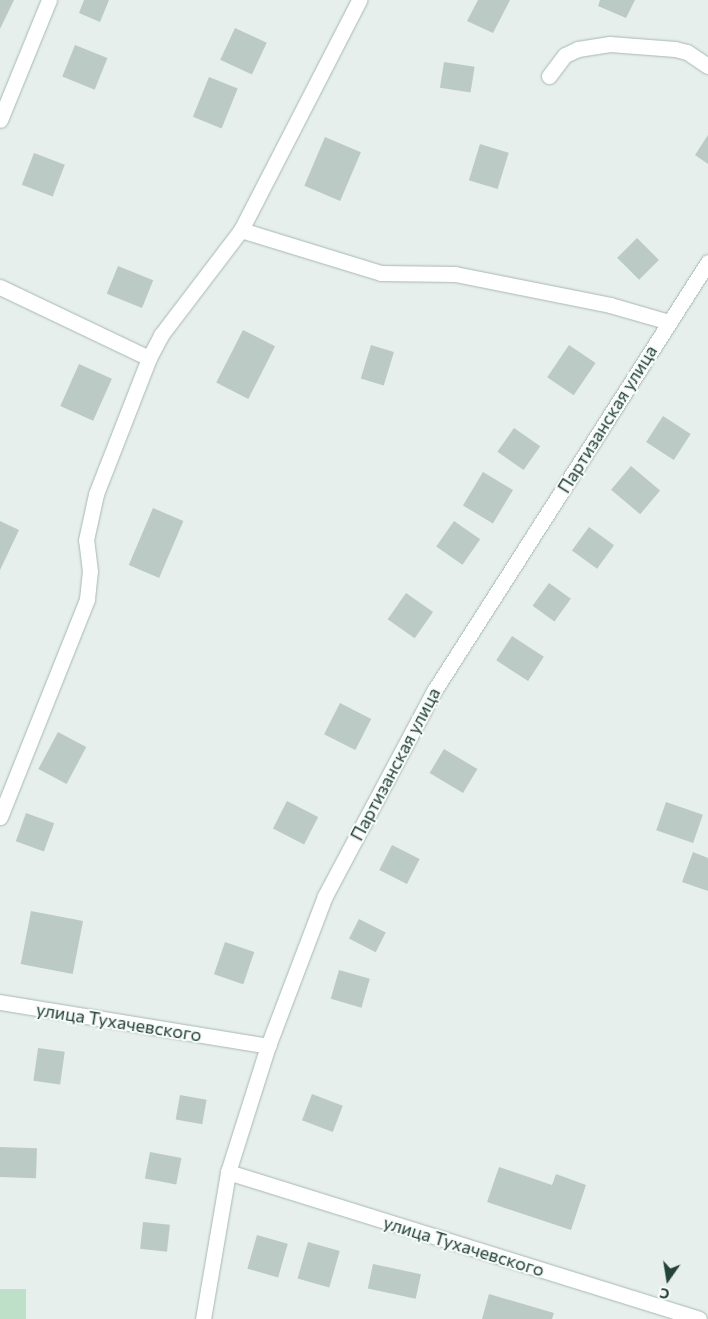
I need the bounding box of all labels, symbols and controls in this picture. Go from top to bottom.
street label: Партизанская улица [553,341,661,497]
street label: Партизанская улица [346,684,444,844]
street label: улица Тухачевского [35,998,203,1046]
street label: улица Тухачевского [381,1211,547,1281]
north arrow [643,1254,693,1304]
text: С [658,1285,671,1303]

